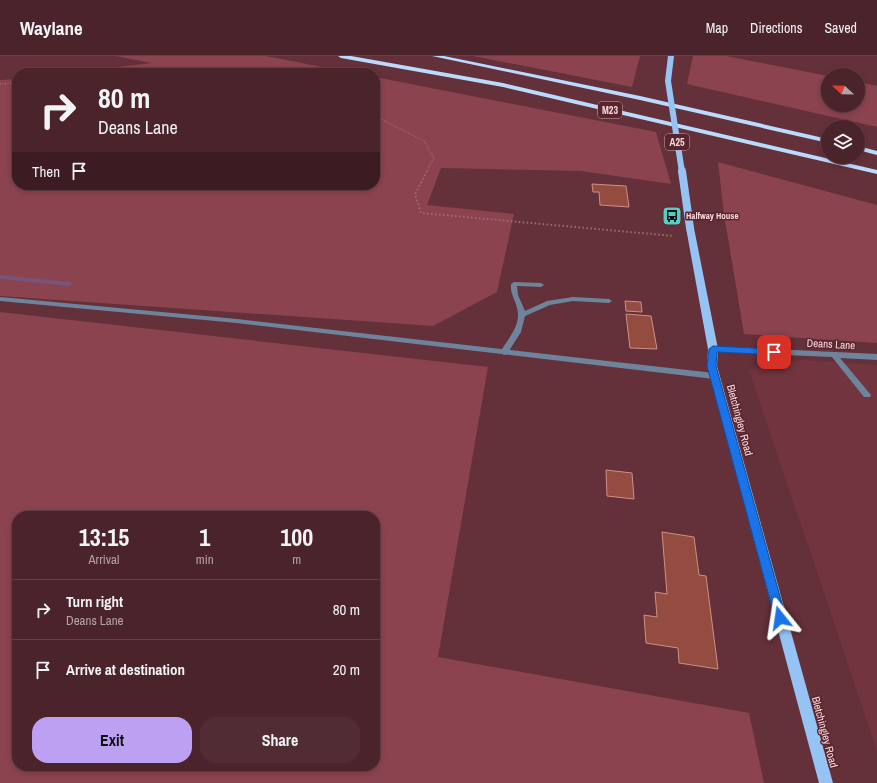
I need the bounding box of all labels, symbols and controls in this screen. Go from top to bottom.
text: Waylane [20,15,83,41]
text: Map [706,19,728,37]
text: Directions [750,19,802,37]
text: Saved [824,19,857,37]
north arrow [821,68,865,112]
map controls [821,68,865,164]
text: 80 m [98,79,150,117]
icon: right [32,84,84,136]
road number: M23 [598,102,622,118]
text: Deans Lane [98,115,178,140]
button: layers [821,120,865,164]
road number: A25 [665,134,689,150]
icon: arrive [68,160,90,182]
text: Then [32,161,60,182]
bus stop icon: Halfway House [661,205,683,227]
place label: Halfway House [686,210,739,222]
pin [757,335,791,369]
street label: Deans Lane [806,336,856,352]
icon: arrive [763,341,785,363]
street label: Bletchingley Road [724,383,756,457]
text: 13:15 [79,521,129,553]
text: 1 [199,521,210,553]
text: 100 [280,521,313,553]
text: Arrival [89,551,119,568]
text: min [196,551,214,568]
text: m [292,551,301,568]
text: Turn right [66,591,123,612]
position arrow [759,597,801,639]
icon: right [32,599,54,621]
text: 80 m [333,599,360,620]
text: Deans Lane [66,612,124,629]
icon: arrive [32,659,54,681]
text: Arrive at destination [66,659,185,680]
text: 20 m [333,659,360,680]
street label: Bletchingley Road [809,695,841,769]
button: Exit [32,717,192,763]
button: Share [200,717,360,763]

